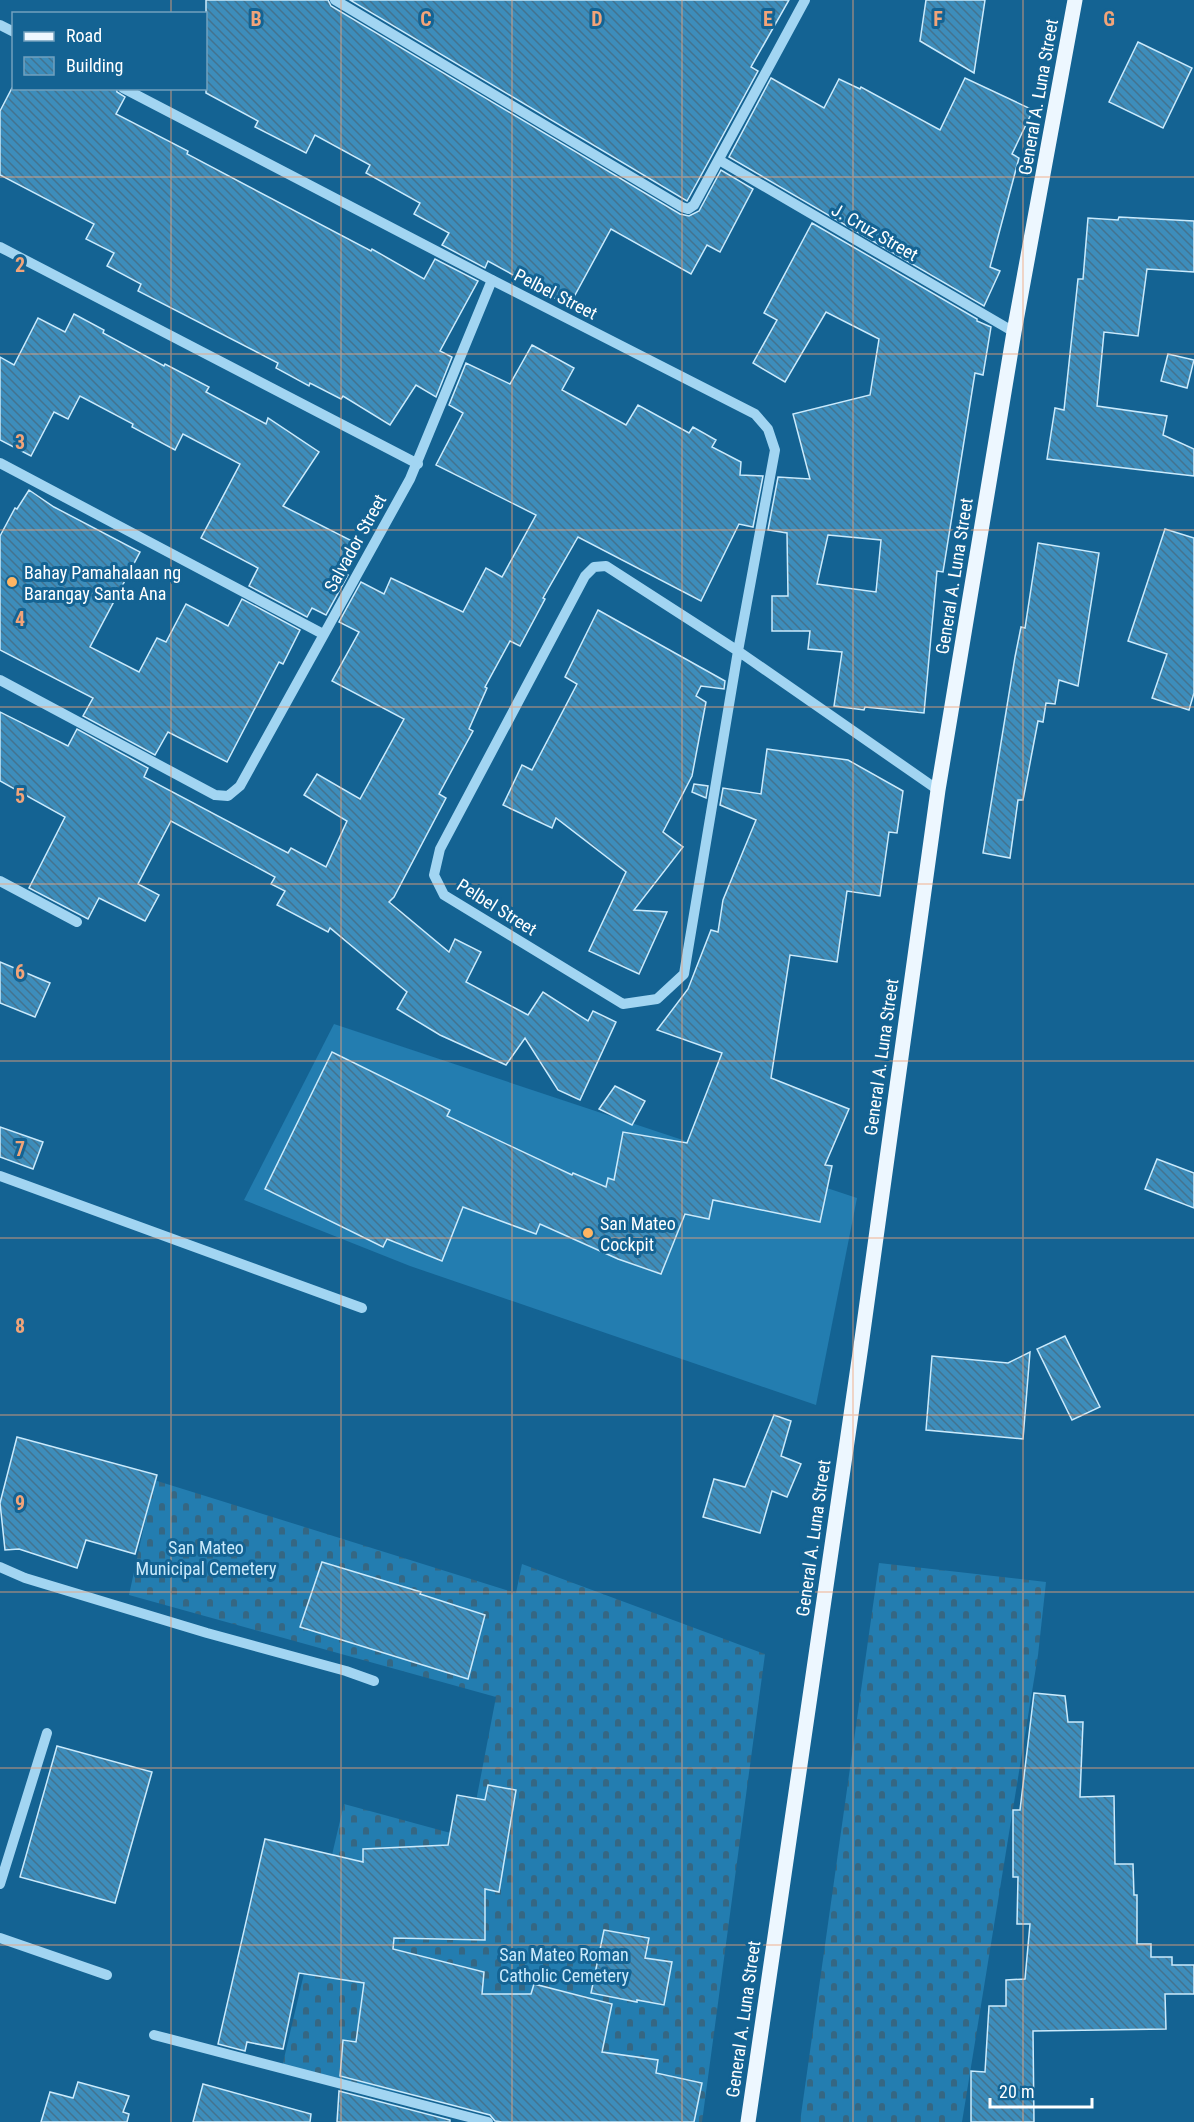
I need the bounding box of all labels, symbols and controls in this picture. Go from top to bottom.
text: B [250,7,262,31]
text: C [420,7,432,31]
text: D [591,7,603,31]
text: E [763,7,773,31]
text: F [933,7,943,31]
text: G [1103,7,1115,31]
legend [12,12,207,90]
street label: General A. Luna Street [1014,17,1062,177]
text: Road [66,25,102,46]
text: Building [66,55,123,76]
street label: J. Cruz Street [828,199,922,265]
text: 2 [15,253,25,277]
street label: Pelbel Street [511,264,601,324]
text: 3 [15,430,25,454]
street label: Salvador Street [320,491,390,595]
street label: General A. Luna Street [931,496,977,656]
place label: Bahay Pamahalaan ng Barangay Santa Ana [24,562,181,604]
marker: Bahay Pamahalaan ng Barangay Santa Ana [5,575,19,589]
text: 4 [15,607,25,631]
text: 5 [15,784,25,808]
street label: Pelbel Street [453,874,541,940]
text: 6 [15,960,25,984]
street label: General A. Luna Street [860,977,902,1137]
text: 7 [15,1137,25,1161]
place label: San Mateo Cockpit [600,1213,676,1255]
marker: San Mateo Cockpit [581,1226,595,1240]
text: 8 [15,1314,25,1338]
street label: General A. Luna Street [792,1458,834,1618]
text: 9 [15,1491,25,1515]
park label: San Mateo Municipal Cemetery [136,1537,277,1579]
street label: General A. Luna Street [722,1939,764,2099]
park label: San Mateo Roman Catholic Cemetery [499,1944,630,1986]
scale bar [990,2071,1092,2109]
text: 20 m [999,2081,1034,2102]

